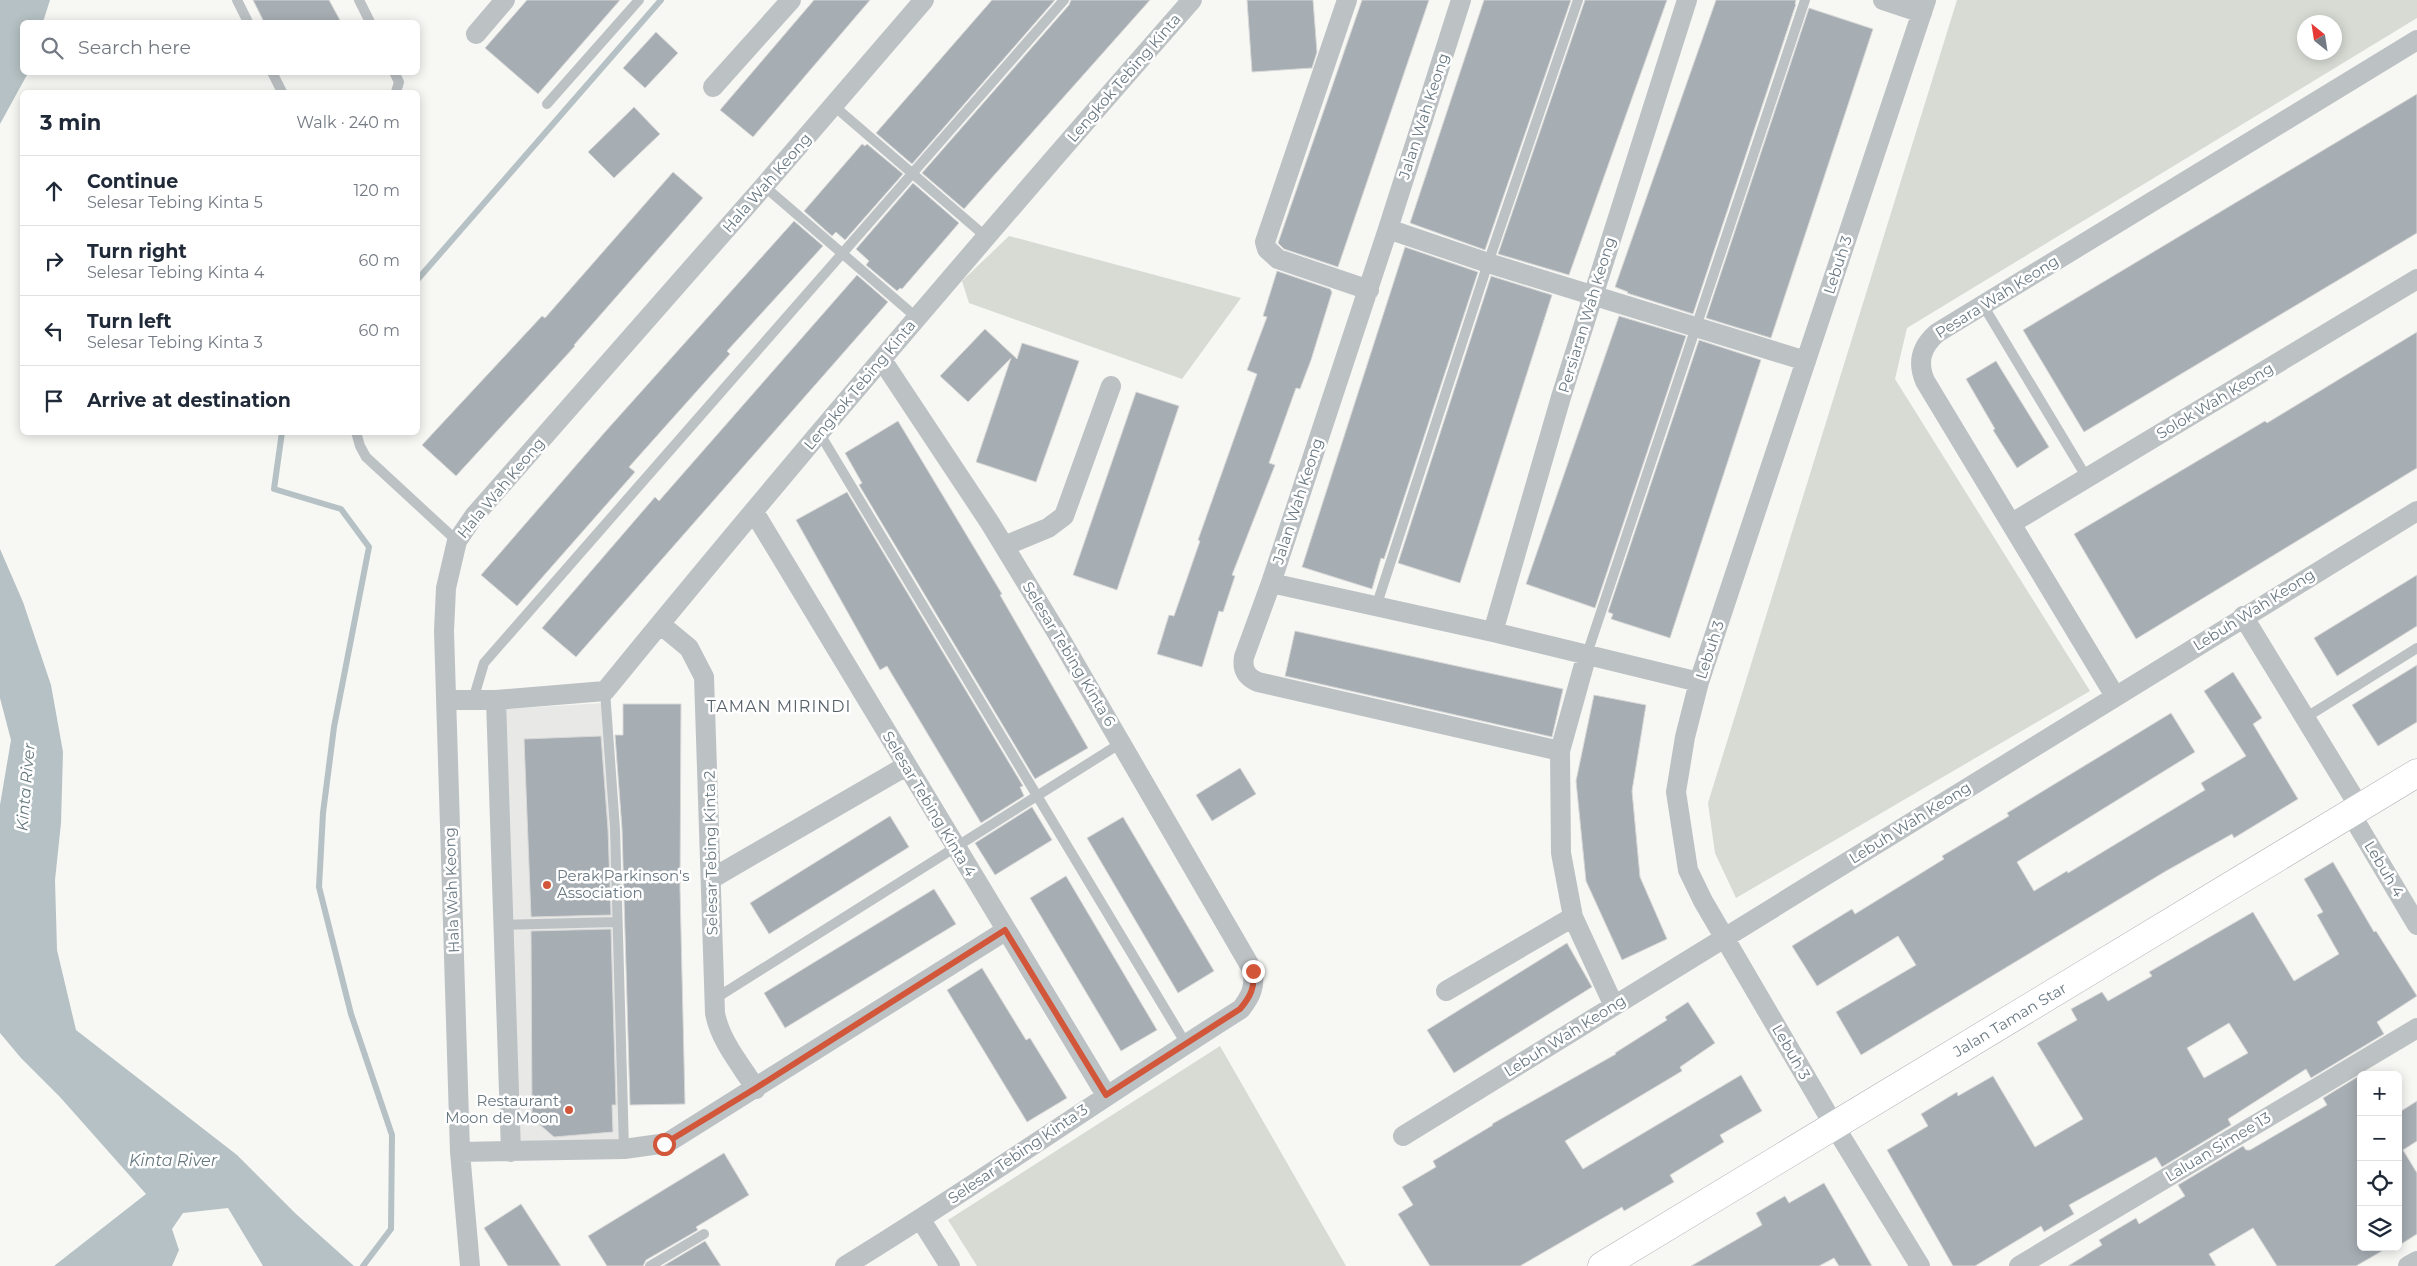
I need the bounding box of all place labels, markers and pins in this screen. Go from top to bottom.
place label: Perak Parkinson's Association [557,866,689,902]
marker: Perak Parkinson's Association [541,879,553,891]
place label: Restaurant Moon de Moon [445,1091,559,1127]
marker: Restaurant Moon de Moon [563,1104,575,1116]

